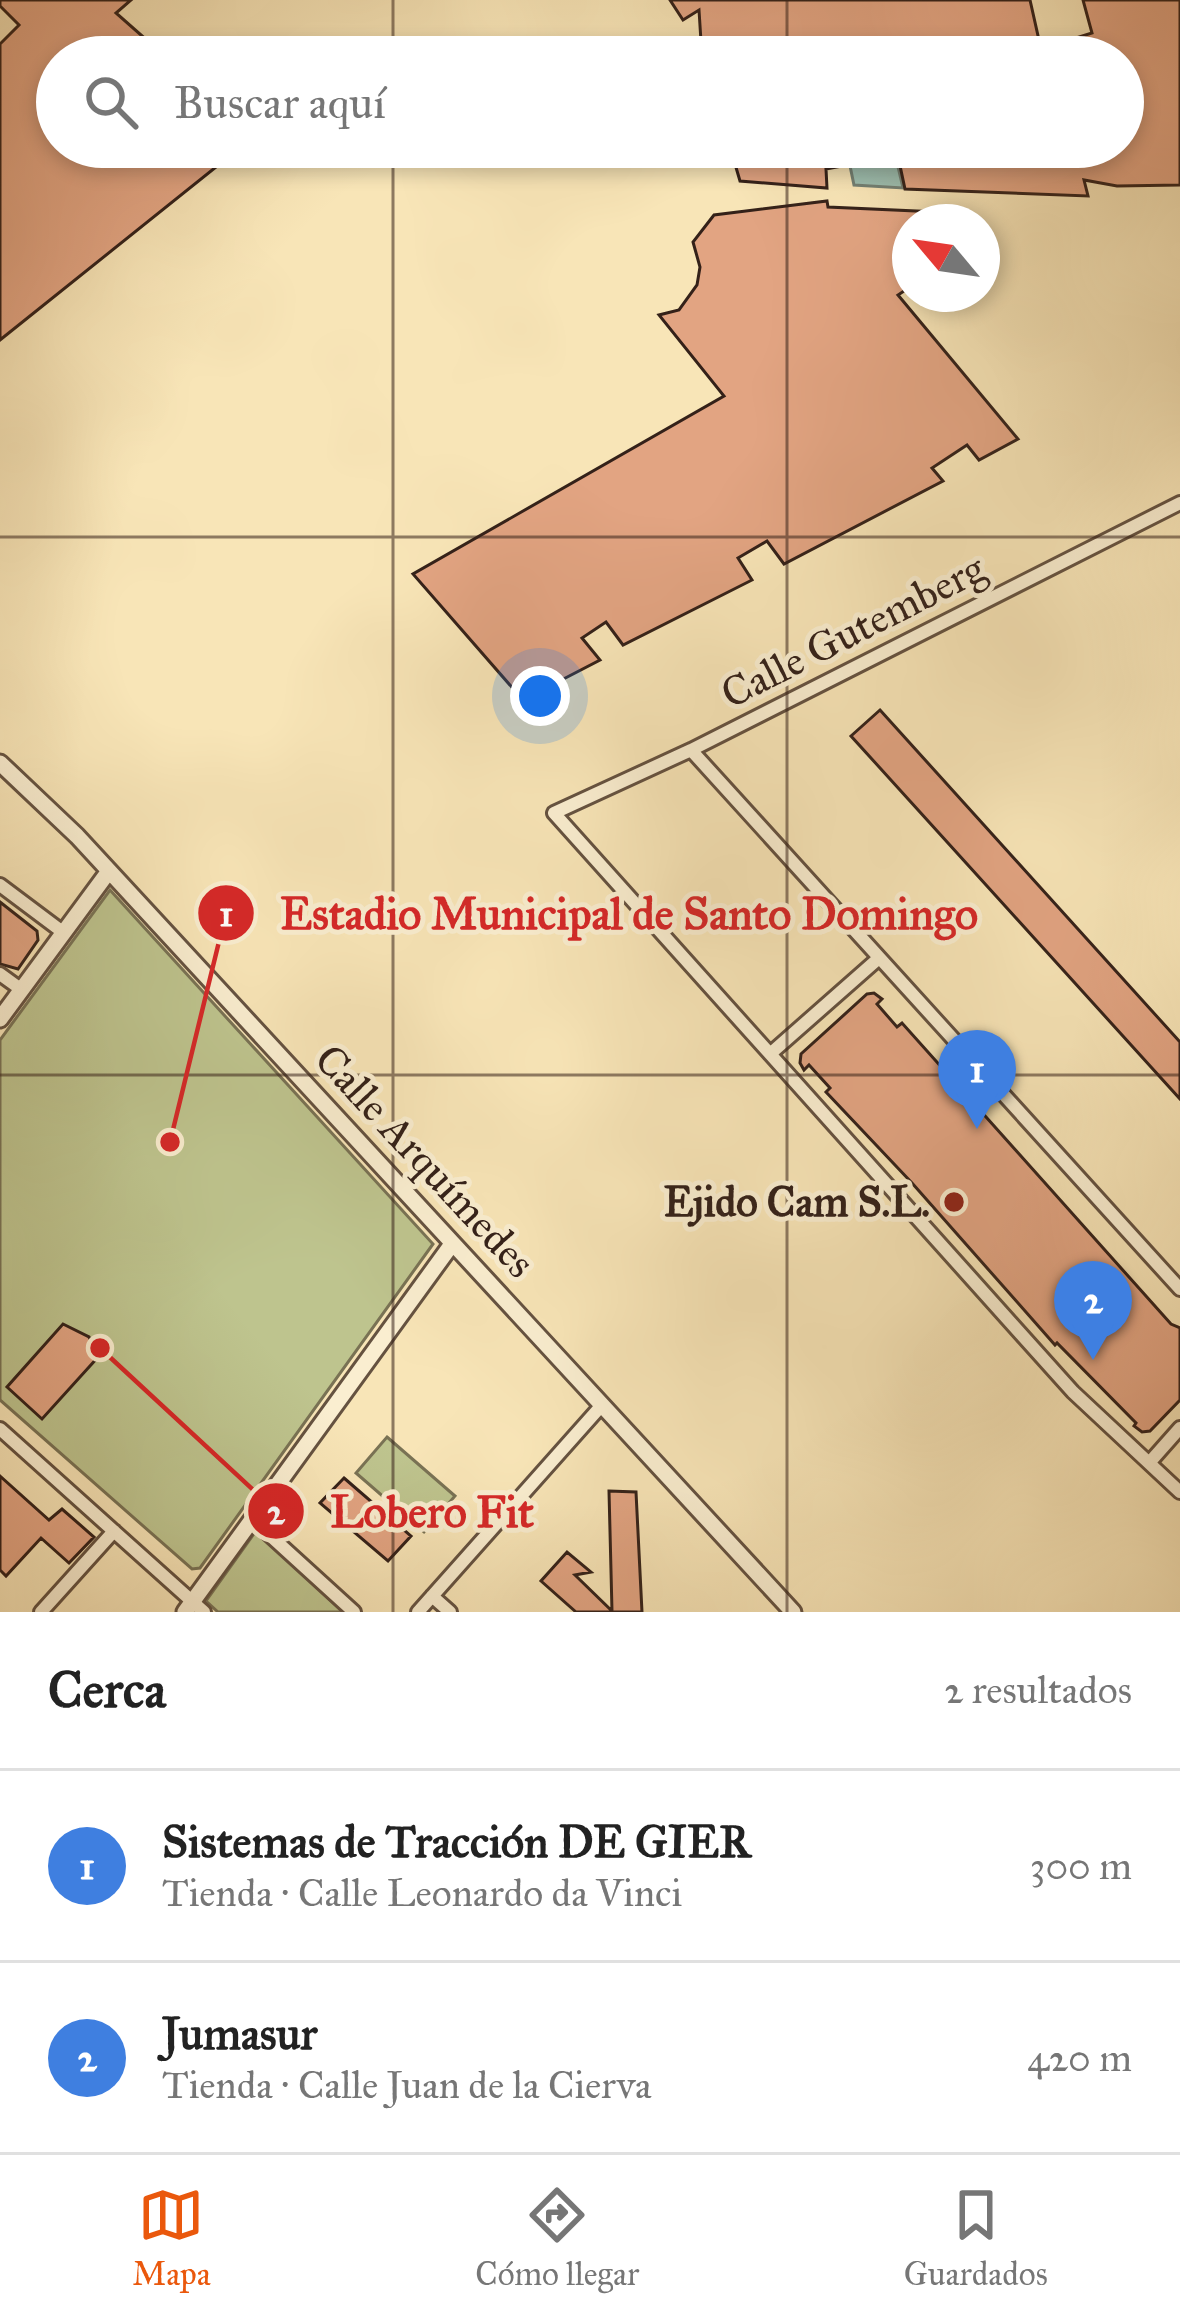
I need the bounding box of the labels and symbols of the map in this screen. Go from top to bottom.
north arrow [892,204,1000,312]
street label: Calle Gutemberg [712,542,994,720]
your location [510,666,570,726]
callout: Estadio Municipal de Santo Domingo [196,873,1002,954]
text: Estadio Municipal de Santo Domingo [280,886,978,941]
text: 1 [219,892,233,936]
pin: 1 [938,1030,1016,1129]
street label: Calle Arquímedes [304,1034,546,1288]
place label: Ejido Cam S.L. [664,1176,930,1228]
marker: Ejido Cam S.L. [941,1189,967,1215]
pin: 2 [1054,1261,1132,1360]
callout: Lobero Fit [246,1471,558,1552]
text: Lobero Fit [330,1484,534,1539]
text: 2 [267,1490,286,1534]

